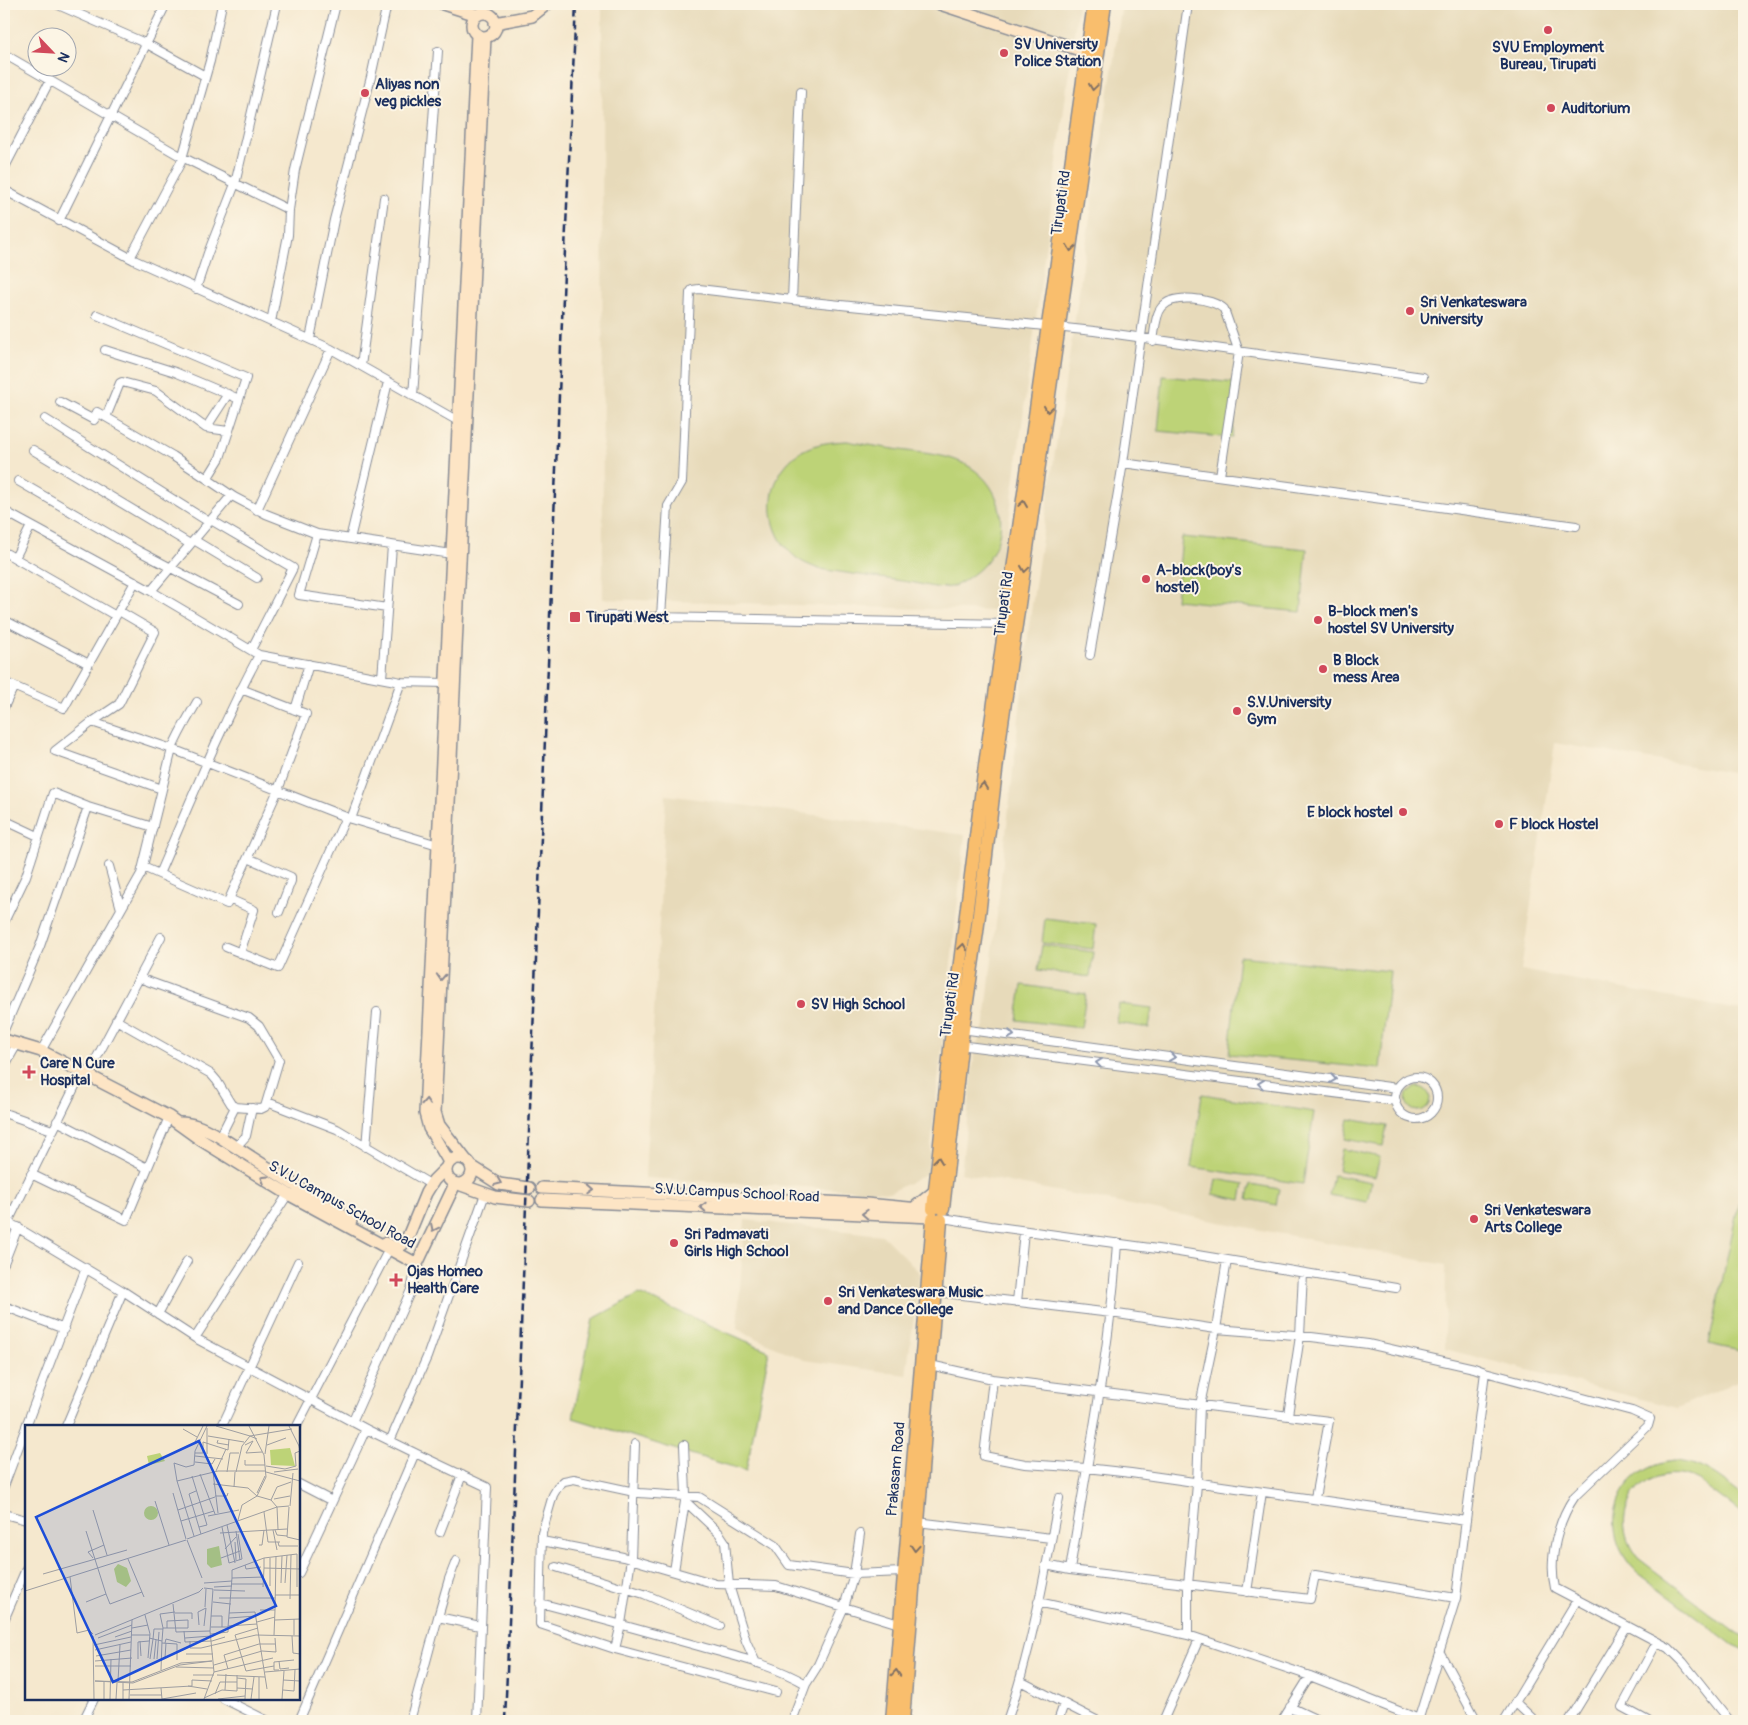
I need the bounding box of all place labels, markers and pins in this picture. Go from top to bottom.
marker: SVU Employment Bureau, Tirupati [1542,24,1554,36]
place label: SV University Police Station [1014,35,1102,71]
place label: SVU Employment Bureau, Tirupati [1492,38,1605,74]
marker: SV University Police Station [998,47,1010,59]
place label: Aliyas non veg pickles [374,75,442,111]
marker: Aliyas non veg pickles [359,87,371,99]
place label: Auditorium [1561,99,1630,118]
marker: Auditorium [1545,102,1557,114]
place label: Sri Venkateswara University [1420,293,1527,329]
marker: Sri Venkateswara University [1404,305,1416,317]
place label: A-block(boy's hostel) [1156,561,1241,597]
marker: A-block(boy's hostel) [1140,573,1152,585]
place label: B-block men's hostel SV University [1328,602,1455,638]
place label: Tirupati West [585,608,669,627]
marker: Tirupati West [568,610,582,624]
marker: B-block men's hostel SV University [1312,614,1324,626]
place label: B Block mess Area [1333,651,1400,687]
marker: B Block mess Area [1317,663,1329,675]
place label: S.V.University Gym [1247,693,1332,729]
marker: S.V.University Gym [1231,705,1243,717]
place label: E block hostel [1307,803,1393,822]
marker: E block hostel [1397,806,1409,818]
place label: F block Hostel [1509,815,1599,834]
marker: F block Hostel [1493,818,1505,830]
place label: SV High School [811,995,905,1014]
marker: SV High School [795,998,807,1010]
place label: Care N Cure Hospital [40,1054,115,1090]
marker: Care N Cure Hospital [22,1065,36,1079]
place label: Sri Venkateswara Arts College [1484,1201,1591,1237]
marker: Sri Venkateswara Arts College [1468,1213,1480,1225]
place label: Sri Padmavati Girls High School [684,1225,789,1261]
marker: Sri Padmavati Girls High School [668,1237,680,1249]
place label: Ojas Homeo Health Care [407,1262,483,1298]
marker: Ojas Homeo Health Care [389,1273,403,1287]
place label: Sri Venkateswara Music and Dance College [838,1283,984,1319]
marker: Sri Venkateswara Music and Dance College [822,1295,834,1307]

